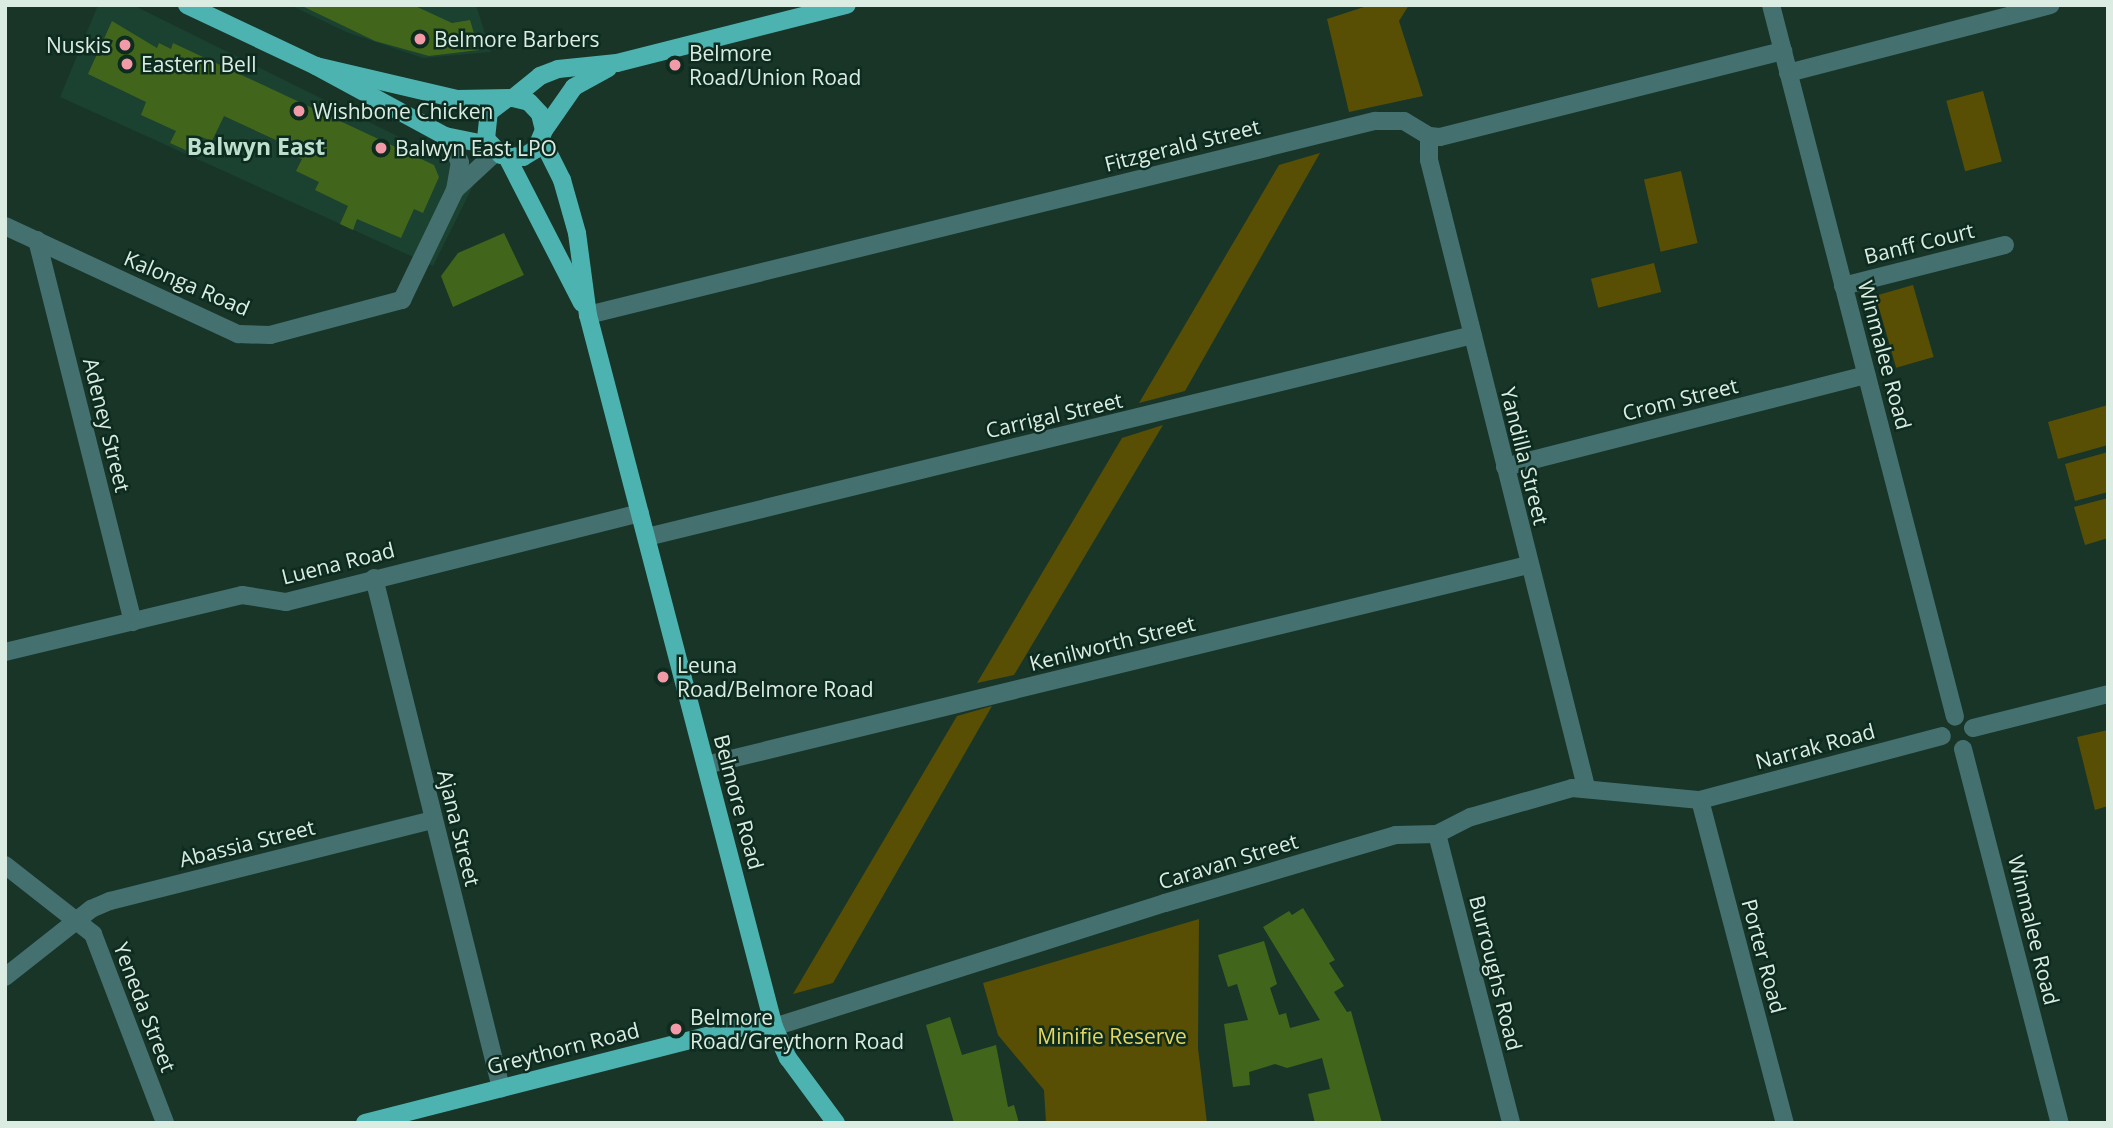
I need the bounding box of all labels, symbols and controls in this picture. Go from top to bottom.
place label: Belmore Barbers [434,26,600,52]
marker: Belmore Barbers [412,31,428,47]
place label: Nuskis [46,32,111,58]
marker: Nuskis [117,37,133,53]
place label: Belmore Road/Union Road [689,40,861,90]
place label: Eastern Bell [141,51,256,77]
marker: Eastern Bell [119,56,135,72]
marker: Belmore Road/Union Road [667,57,683,73]
place label: Wishbone Chicken [313,98,493,124]
marker: Wishbone Chicken [291,103,307,119]
street label: Fitzgerald Street [1102,114,1262,176]
district label: Balwyn East [187,132,325,160]
place label: Balwyn East LPO [395,135,557,161]
marker: Balwyn East LPO [373,140,389,156]
street label: Banff Court [1861,217,1977,269]
street label: Kalonga Road [120,245,254,321]
street label: Winmalee Road [1853,278,1917,432]
street label: Adeney Street [78,355,136,495]
street label: Crom Street [1620,373,1740,425]
street label: Yandilla Street [1496,385,1554,527]
street label: Carrigal Street [983,387,1125,443]
street label: Luena Road [279,537,397,589]
street label: Kenilworth Street [1026,610,1198,676]
place label: Leuna Road/Belmore Road [677,652,873,702]
marker: Leuna Road/Belmore Road [655,669,671,685]
street label: Narrak Road [1752,718,1878,774]
street label: Belmore Road [709,732,769,872]
street label: Ajana Street [432,767,486,889]
street label: Abassia Street [177,814,317,872]
street label: Caravan Street [1155,828,1301,894]
street label: Winmalee Road [2003,853,2065,1007]
street label: Burroughs Road [1465,893,1527,1053]
street label: Porter Road [1737,896,1791,1016]
street label: Yeneda Street [109,939,181,1075]
place label: Belmore Road/Greythorn Road [690,1004,904,1054]
street label: Greythorn Road [484,1017,642,1079]
marker: Belmore Road/Greythorn Road [668,1021,684,1037]
park label: Minifie Reserve [1037,1023,1187,1049]

